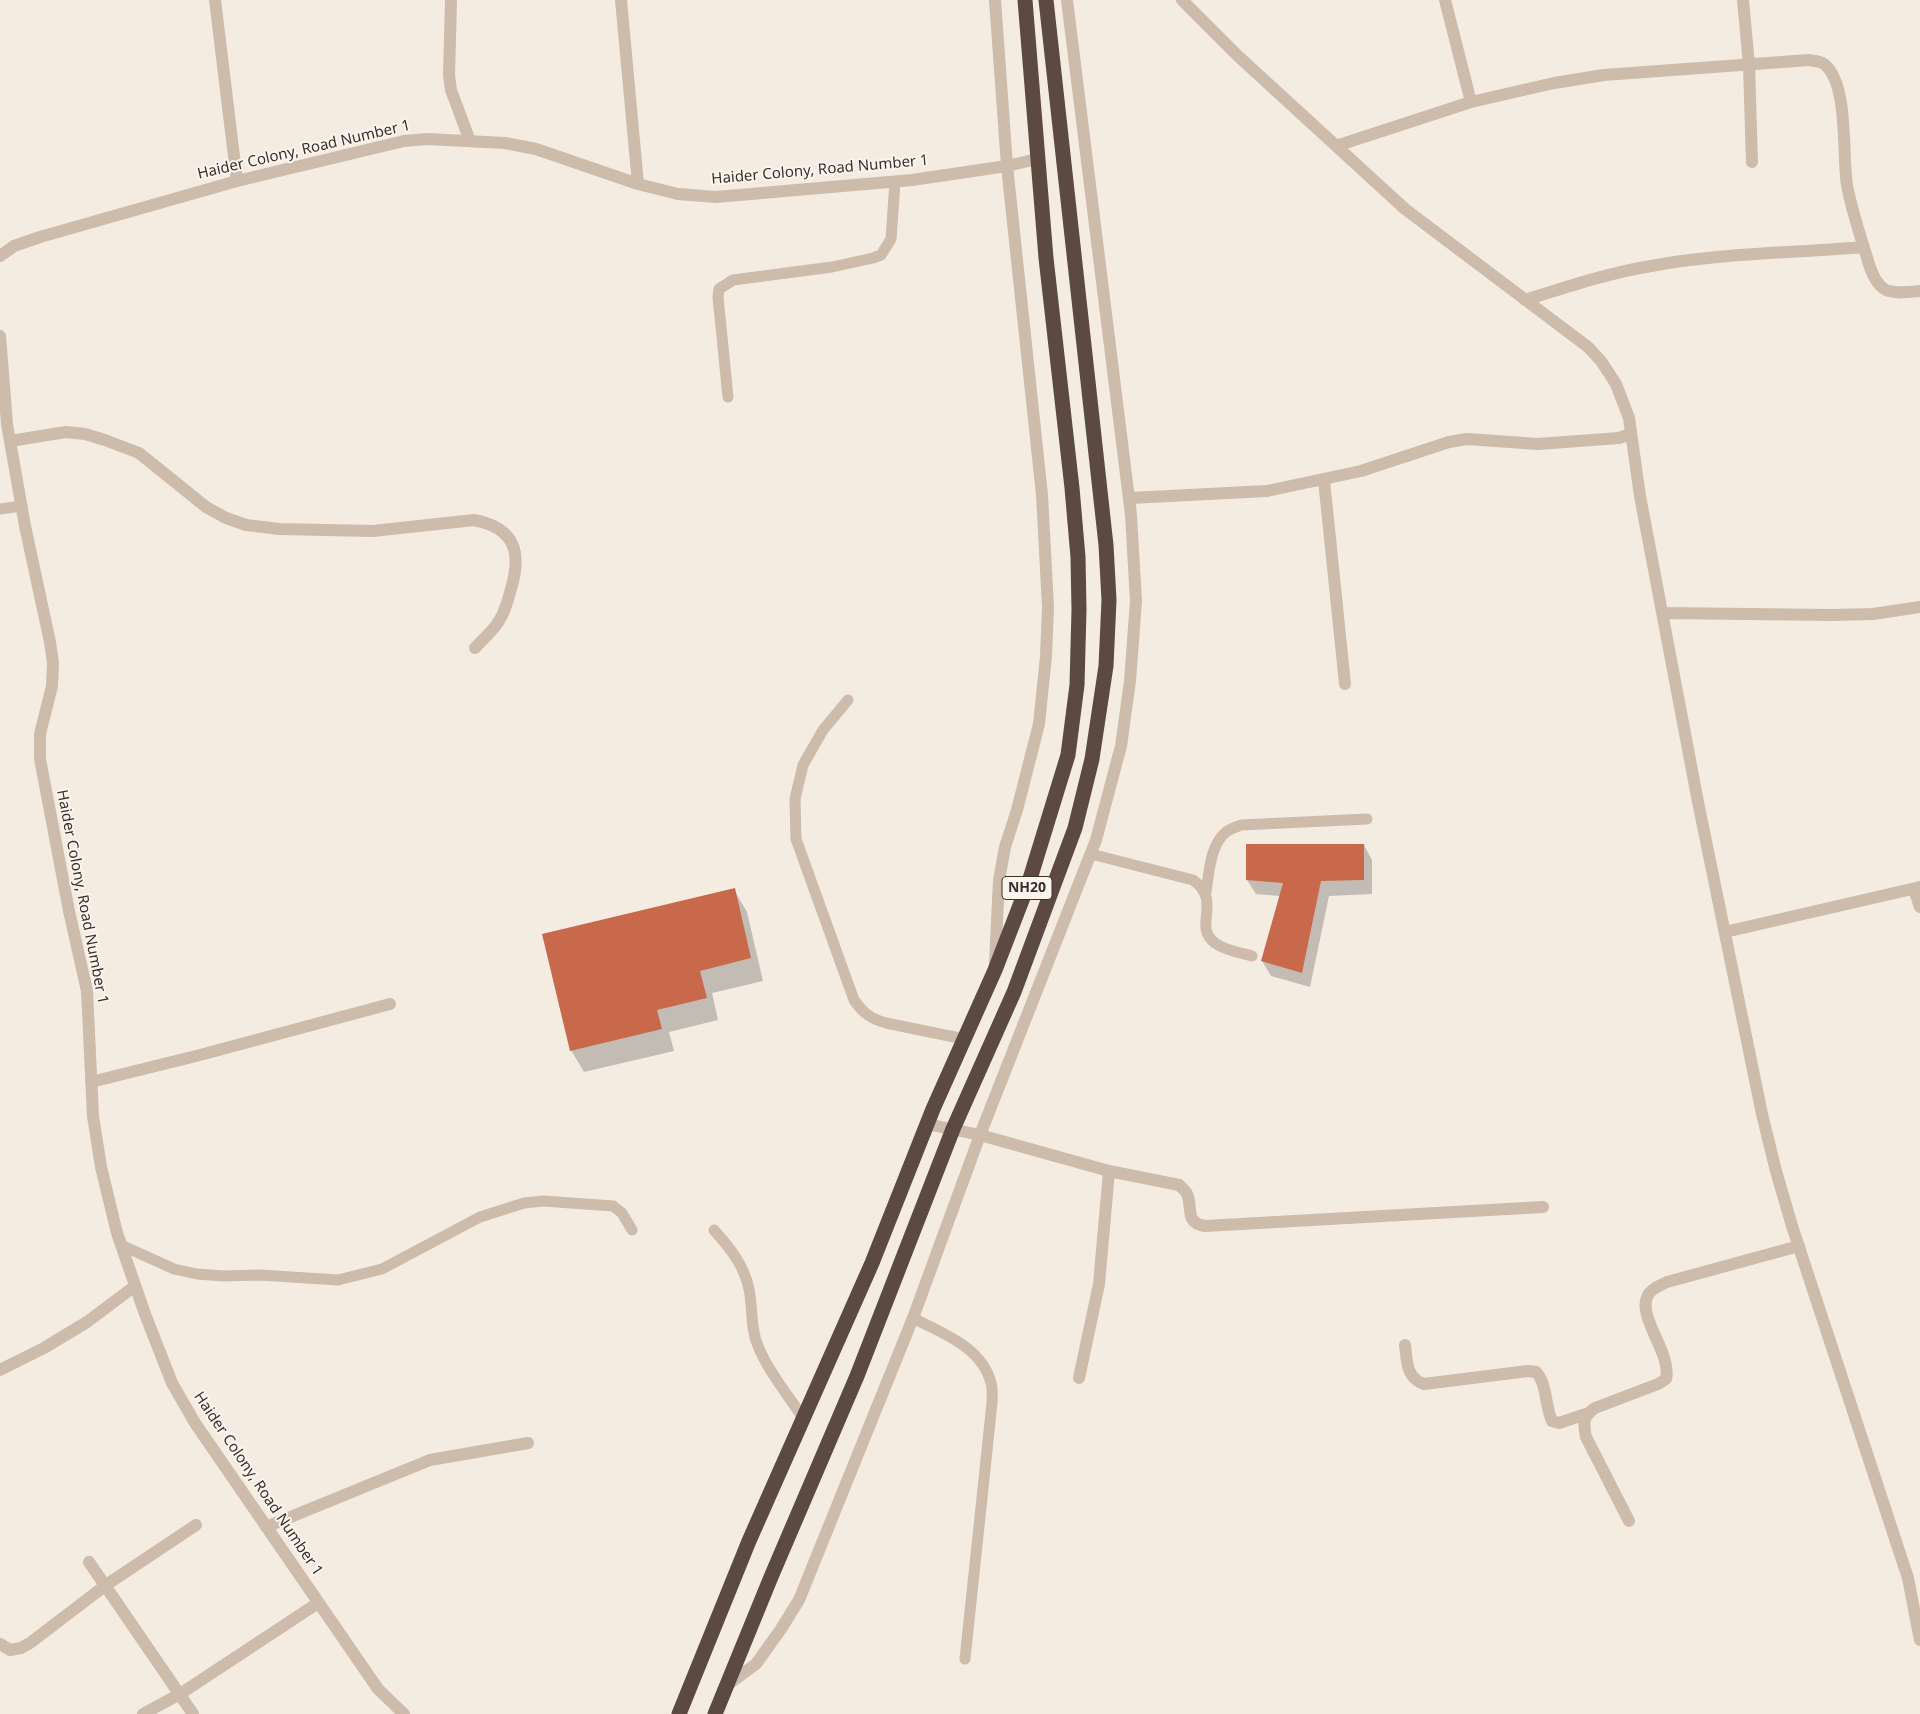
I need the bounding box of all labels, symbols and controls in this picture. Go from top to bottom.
street label: Haider Colony, Road Number 1 [196,117,412,183]
street label: Haider Colony, Road Number 1 [711,152,929,188]
street label: Haider Colony, Road Number 1 [52,788,112,1006]
road number: NH20 [1002,876,1052,900]
street label: Haider Colony, Road Number 1 [190,1389,326,1579]

